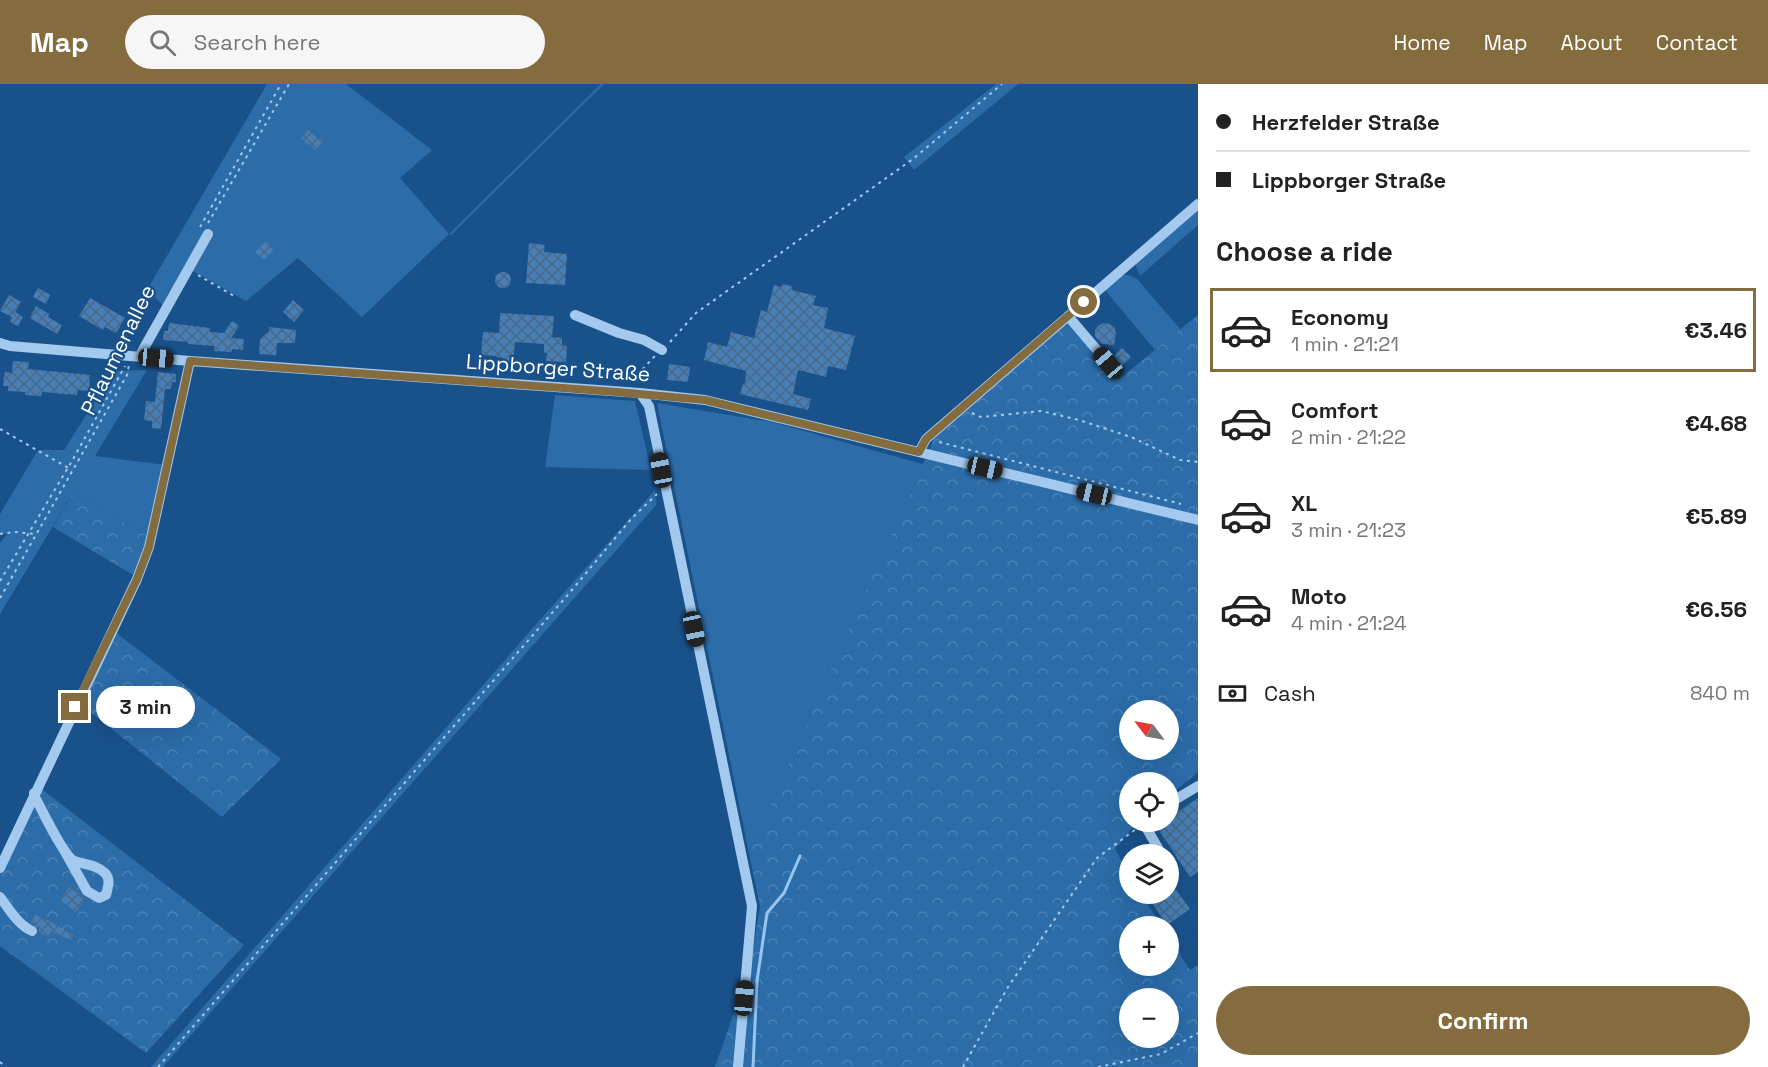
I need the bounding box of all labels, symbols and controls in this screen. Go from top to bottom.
search box [125,15,545,69]
text: Map [30,24,89,60]
icon: search [146,26,179,59]
text: Search here [194,28,321,56]
text: Home [1393,29,1451,56]
text: Map [1484,29,1528,56]
text: About [1561,29,1623,56]
text: Contact [1656,29,1738,56]
text: Herzfelder Straße [1252,108,1440,136]
text: Lippborger Straße [1252,166,1446,194]
text: Choose a ride [1216,234,1393,269]
street label: Pflaumenallee [74,280,161,419]
route start [1070,288,1097,315]
icon: car [1219,303,1273,357]
text: Economy [1291,303,1389,331]
text: €3.46 [1685,316,1747,344]
text: 1 min · 21:21 [1291,331,1399,357]
car [1090,343,1126,383]
car [137,347,175,369]
street label: Lippborger Straße [465,348,651,387]
icon: car [1219,396,1273,450]
text: Comfort [1291,396,1379,424]
text: €4.68 [1685,409,1747,437]
text: 2 min · 21:22 [1291,424,1406,450]
car [649,451,673,489]
car [965,455,1005,481]
car [1074,481,1114,507]
icon: car [1219,489,1273,543]
text: XL [1291,489,1317,517]
text: €5.89 [1686,502,1747,530]
text: 3 min · 21:23 [1291,517,1406,543]
icon: car [1219,582,1273,636]
text: Moto [1291,582,1347,610]
text: €6.56 [1685,595,1747,623]
car [681,610,707,648]
text: 4 min · 21:24 [1291,610,1406,636]
icon: cash [1216,677,1249,710]
text: Cash [1264,679,1316,707]
text: 840 m [1690,680,1750,706]
callout: 3 min [96,686,195,728]
route end [61,693,88,720]
text: 3 min [120,694,171,720]
north arrow [1119,700,1179,760]
map controls [1119,700,1179,1048]
button: locate [1119,772,1179,832]
button: layers [1119,844,1179,904]
button: + [1119,916,1179,976]
car [733,979,755,1017]
button: Confirm [1216,986,1750,1055]
button: − [1119,988,1179,1048]

